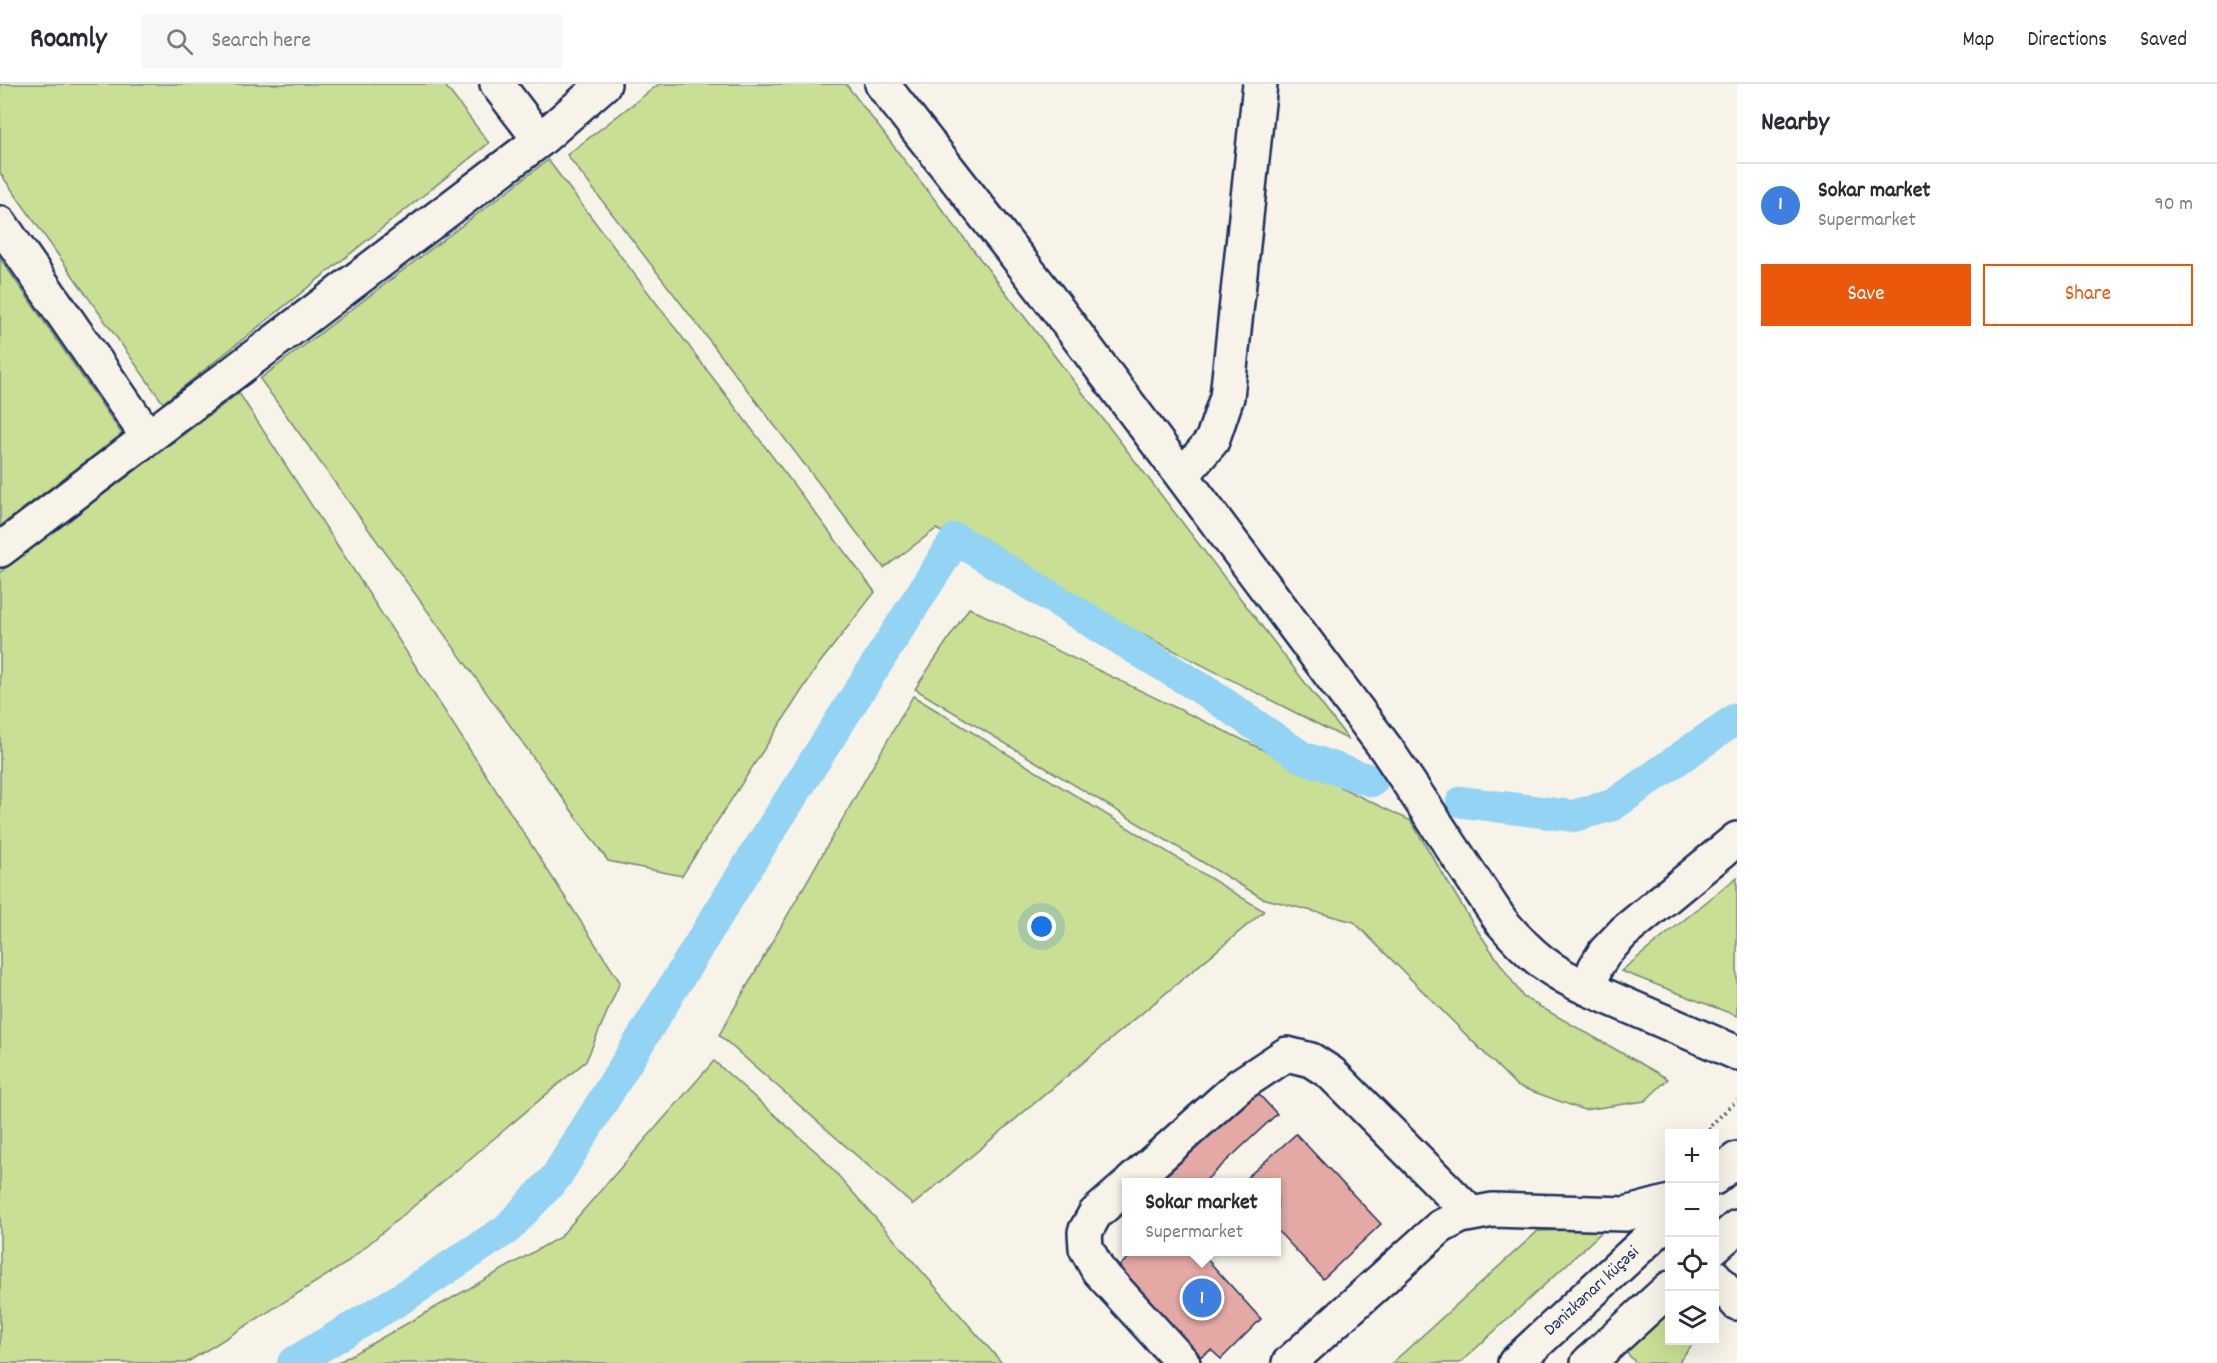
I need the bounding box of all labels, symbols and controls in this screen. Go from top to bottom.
search box [142,14,562,68]
text: Roamly [30,21,106,61]
icon: search [163,25,196,58]
text: Search here [211,26,311,57]
text: Map [1963,26,1994,56]
text: Directions [2027,26,2107,56]
text: Saved [2140,26,2187,56]
text: Nearby [1761,105,1829,142]
text: Sokar market [1818,176,1930,207]
text: 1 [1778,191,1783,219]
text: 90 m [2155,191,2193,219]
text: Supermarket [1818,207,1916,235]
button: Save [1761,264,1971,326]
button: Share [1983,264,2193,326]
your location [1027,912,1056,941]
map controls [1665,1129,1719,1345]
button: + [1665,1129,1719,1183]
popup [1122,1178,1281,1256]
button: − [1665,1183,1719,1237]
text: Sokar market [1145,1188,1258,1219]
text: Supermarket [1145,1219,1243,1247]
button: locate [1665,1237,1719,1291]
street label: Dənizkənarı küçəsi [1539,1241,1645,1342]
pin: 1 [1182,1276,1222,1320]
button: layers [1665,1291,1719,1345]

